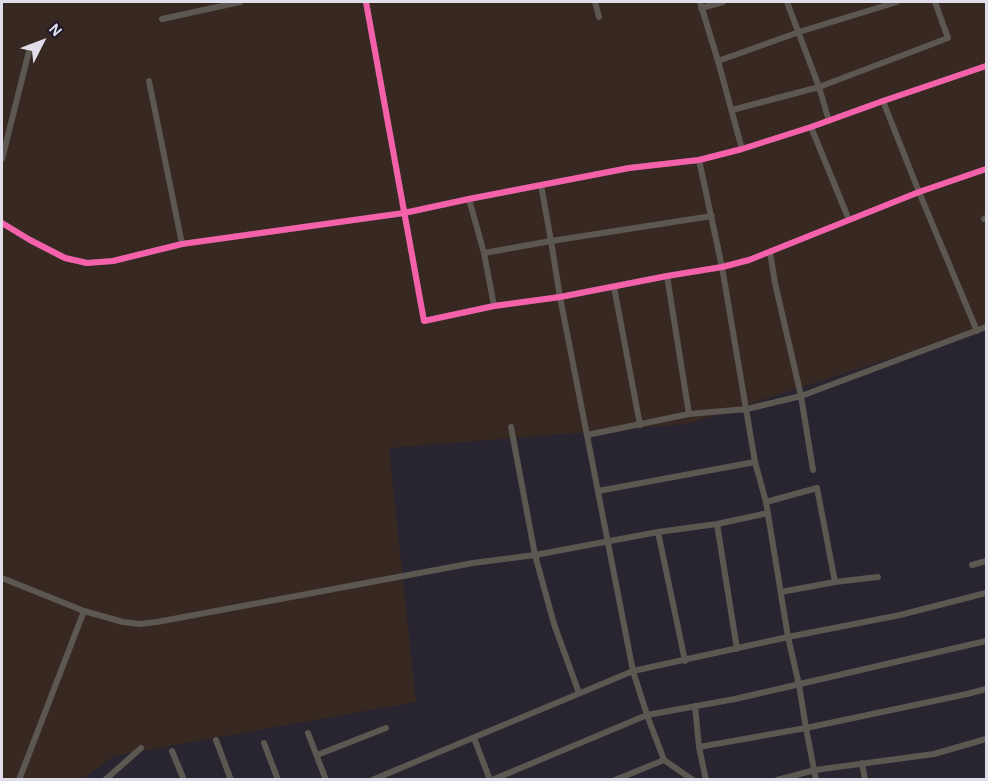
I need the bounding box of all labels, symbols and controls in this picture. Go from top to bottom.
north arrow [12,12,72,72]
text: N [46,20,65,39]

